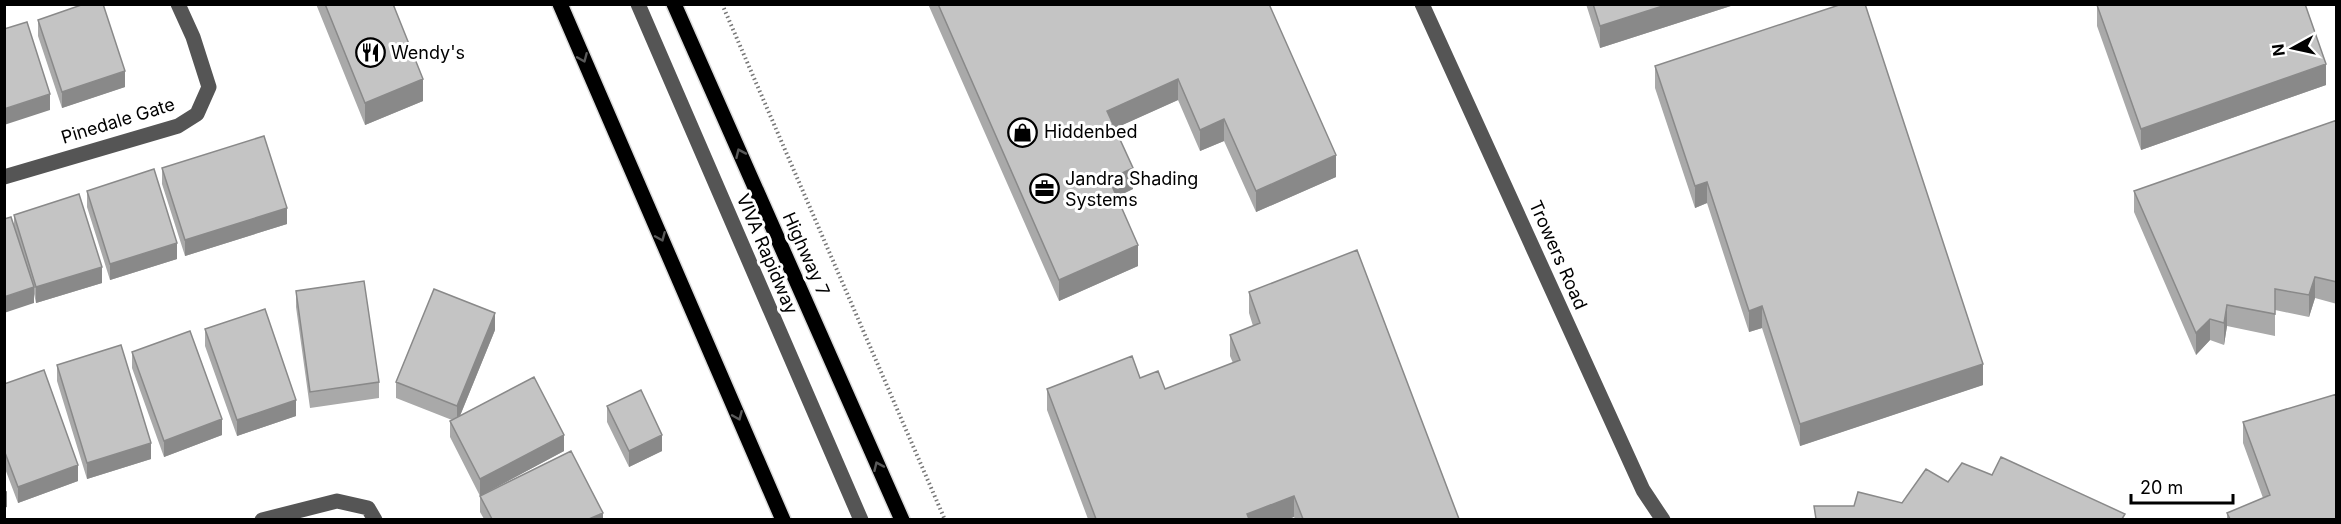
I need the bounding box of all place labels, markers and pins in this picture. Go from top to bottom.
restaurant icon: Wendy's [354,37,386,69]
place label: Wendy's [391,42,465,63]
shop icon: Hiddenbed [1007,116,1039,148]
place label: Hiddenbed [1044,121,1137,142]
place label: Jandra Shading Systems [1065,168,1198,210]
office icon: Jandra Shading Systems [1028,173,1060,205]

